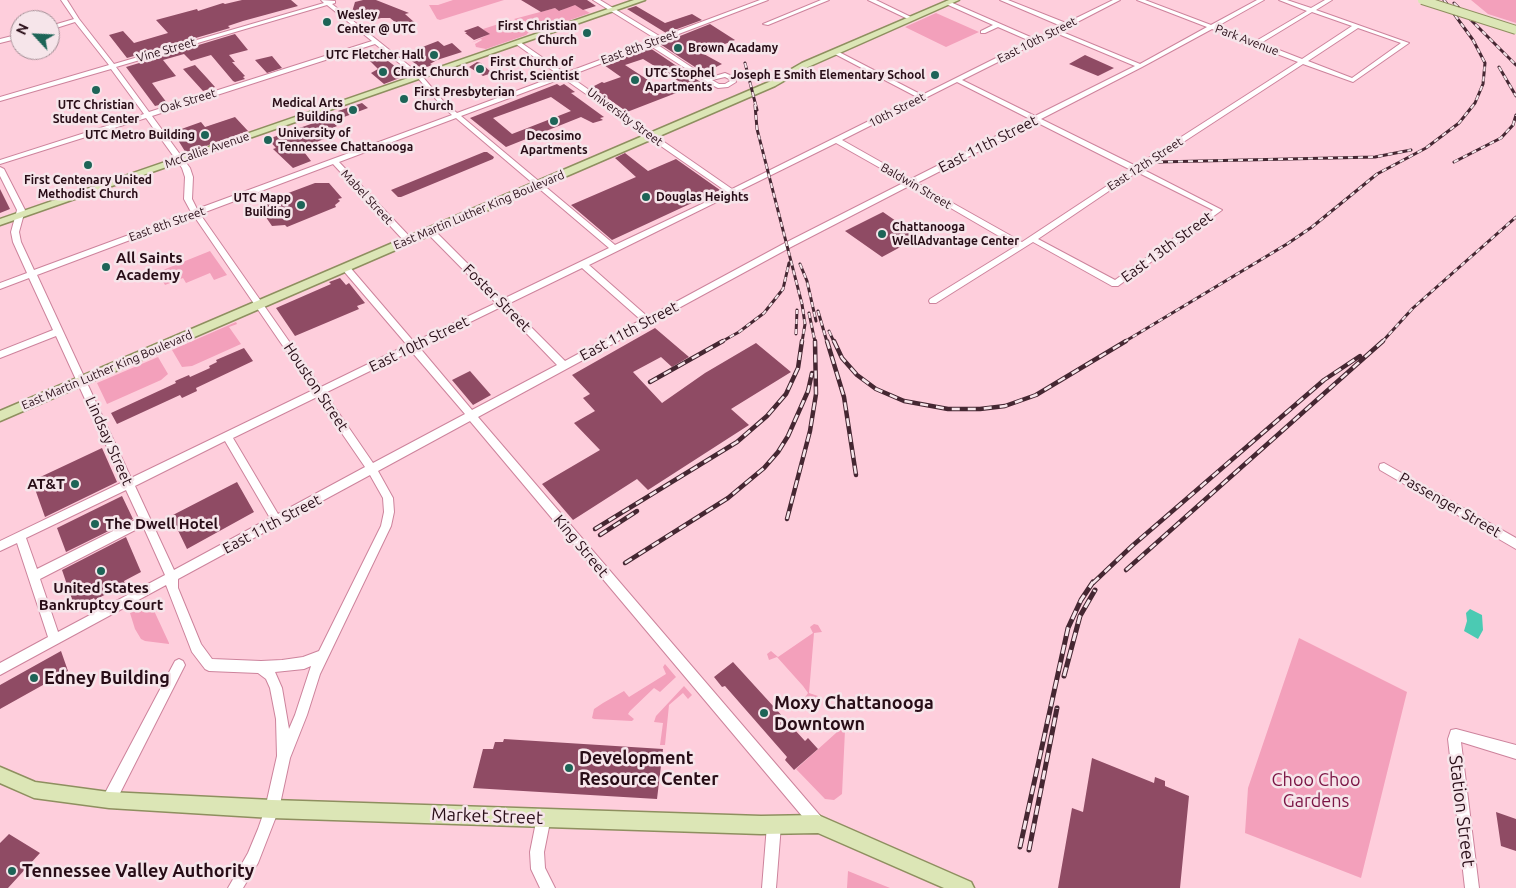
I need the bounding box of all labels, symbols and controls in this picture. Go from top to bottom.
place label: Wesley Center @ UTC [337,8,416,36]
north arrow [10,10,60,60]
street label: East 10th Street [995,14,1079,66]
marker: Wesley Center @ UTC [321,16,333,28]
place label: First Christian Church [498,19,577,47]
text: N [13,21,32,37]
street label: Park Avenue [1213,21,1281,59]
marker: First Christian Church [581,27,593,39]
street label: East 8th Street [599,27,679,67]
street label: Vine Street [135,35,197,65]
place label: Brown Acadamy [688,41,778,55]
marker: Brown Acadamy [672,42,684,54]
place label: UTC Fletcher Hall [326,48,424,62]
marker: UTC Fletcher Hall [428,49,440,61]
place label: First Church of Christ, Scientist [490,55,579,83]
marker: First Church of Christ, Scientist [474,63,486,75]
place label: Christ Church [393,65,469,79]
marker: Christ Church [377,66,389,78]
place label: UTC Stophel Apartments [645,66,715,94]
place label: Joseph E Smith Elementary School [731,68,925,82]
marker: Joseph E Smith Elementary School [929,69,941,81]
marker: UTC Stophel Apartments [629,74,641,86]
marker: UTC Christian Student Center [90,84,102,96]
place label: First Presbyterian Church [414,85,515,113]
street label: University Street [584,85,666,149]
street label: Oak Street [158,86,218,116]
street label: 10th Street [866,90,928,130]
marker: First Presbyterian Church [398,93,410,105]
place label: Medical Arts Building [272,96,343,124]
place label: UTC Christian Student Center [53,98,139,126]
marker: Medical Arts Building [347,104,359,116]
street label: East 11th Street [936,111,1040,177]
marker: Decosimo Apartments [548,115,560,127]
place label: University of Tennessee Chattanooga [278,126,413,154]
place label: UTC Metro Building [85,128,195,142]
street label: McCallie Avenue [163,129,251,171]
marker: UTC Metro Building [199,129,211,141]
place label: Decosimo Apartments [520,129,588,157]
marker: University of Tennessee Chattanooga [262,134,274,146]
street label: East 12th Street [1105,134,1185,194]
marker: First Centenary United Methodist Church [82,159,94,171]
street label: Baldwin Street [878,160,954,212]
street label: Mabel Street [338,167,396,227]
street label: East Martin Luther King Boulevard [391,167,567,253]
place label: First Centenary United Methodist Church [24,173,152,201]
place label: Douglas Heights [656,190,749,204]
place label: UTC Mapp Building [234,191,291,219]
marker: Douglas Heights [640,191,652,203]
marker: UTC Mapp Building [295,199,307,211]
street label: East 8th Street [127,204,207,244]
street label: East 13th Street [1118,208,1216,286]
place label: Chattanooga WellAdvantage Center [892,220,1019,248]
marker: Chattanooga WellAdvantage Center [876,228,888,240]
place label: All Saints Academy [116,249,182,284]
street label: Foster Street [459,260,535,336]
marker: All Saints Academy [100,261,112,273]
street label: East 11th Street [577,298,681,364]
street label: East 10th Street [366,312,472,376]
street label: East Martin Luther King Boulevard [19,327,195,413]
street label: Houston Street [280,339,352,435]
street label: Lindsay Street [81,394,137,488]
street label: Passenger Street [1396,469,1504,541]
place label: AT&T [27,475,65,493]
marker: AT&T [69,478,81,490]
street label: East 11th Street [220,491,324,557]
street label: King Street [550,511,612,581]
place label: The Dwell Hotel [105,515,218,533]
marker: The Dwell Hotel [89,518,101,530]
marker: United States Bankruptcy Court [95,565,107,577]
place label: United States Bankruptcy Court [39,579,163,614]
place label: Edney Building [44,667,170,689]
marker: Edney Building [28,672,40,684]
place label: Moxy Chattanooga Downtown [774,692,934,734]
marker: Moxy Chattanooga Downtown [758,707,770,719]
place label: Development Resource Center [579,747,719,790]
street label: Station Street [1444,754,1480,868]
marker: Development Resource Center [563,762,575,774]
park label: Choo Choo Gardens [1272,769,1360,812]
street label: Market Street [431,803,543,829]
place label: Tennessee Valley Authority [22,860,254,882]
marker: Tennessee Valley Authority [6,865,18,877]

